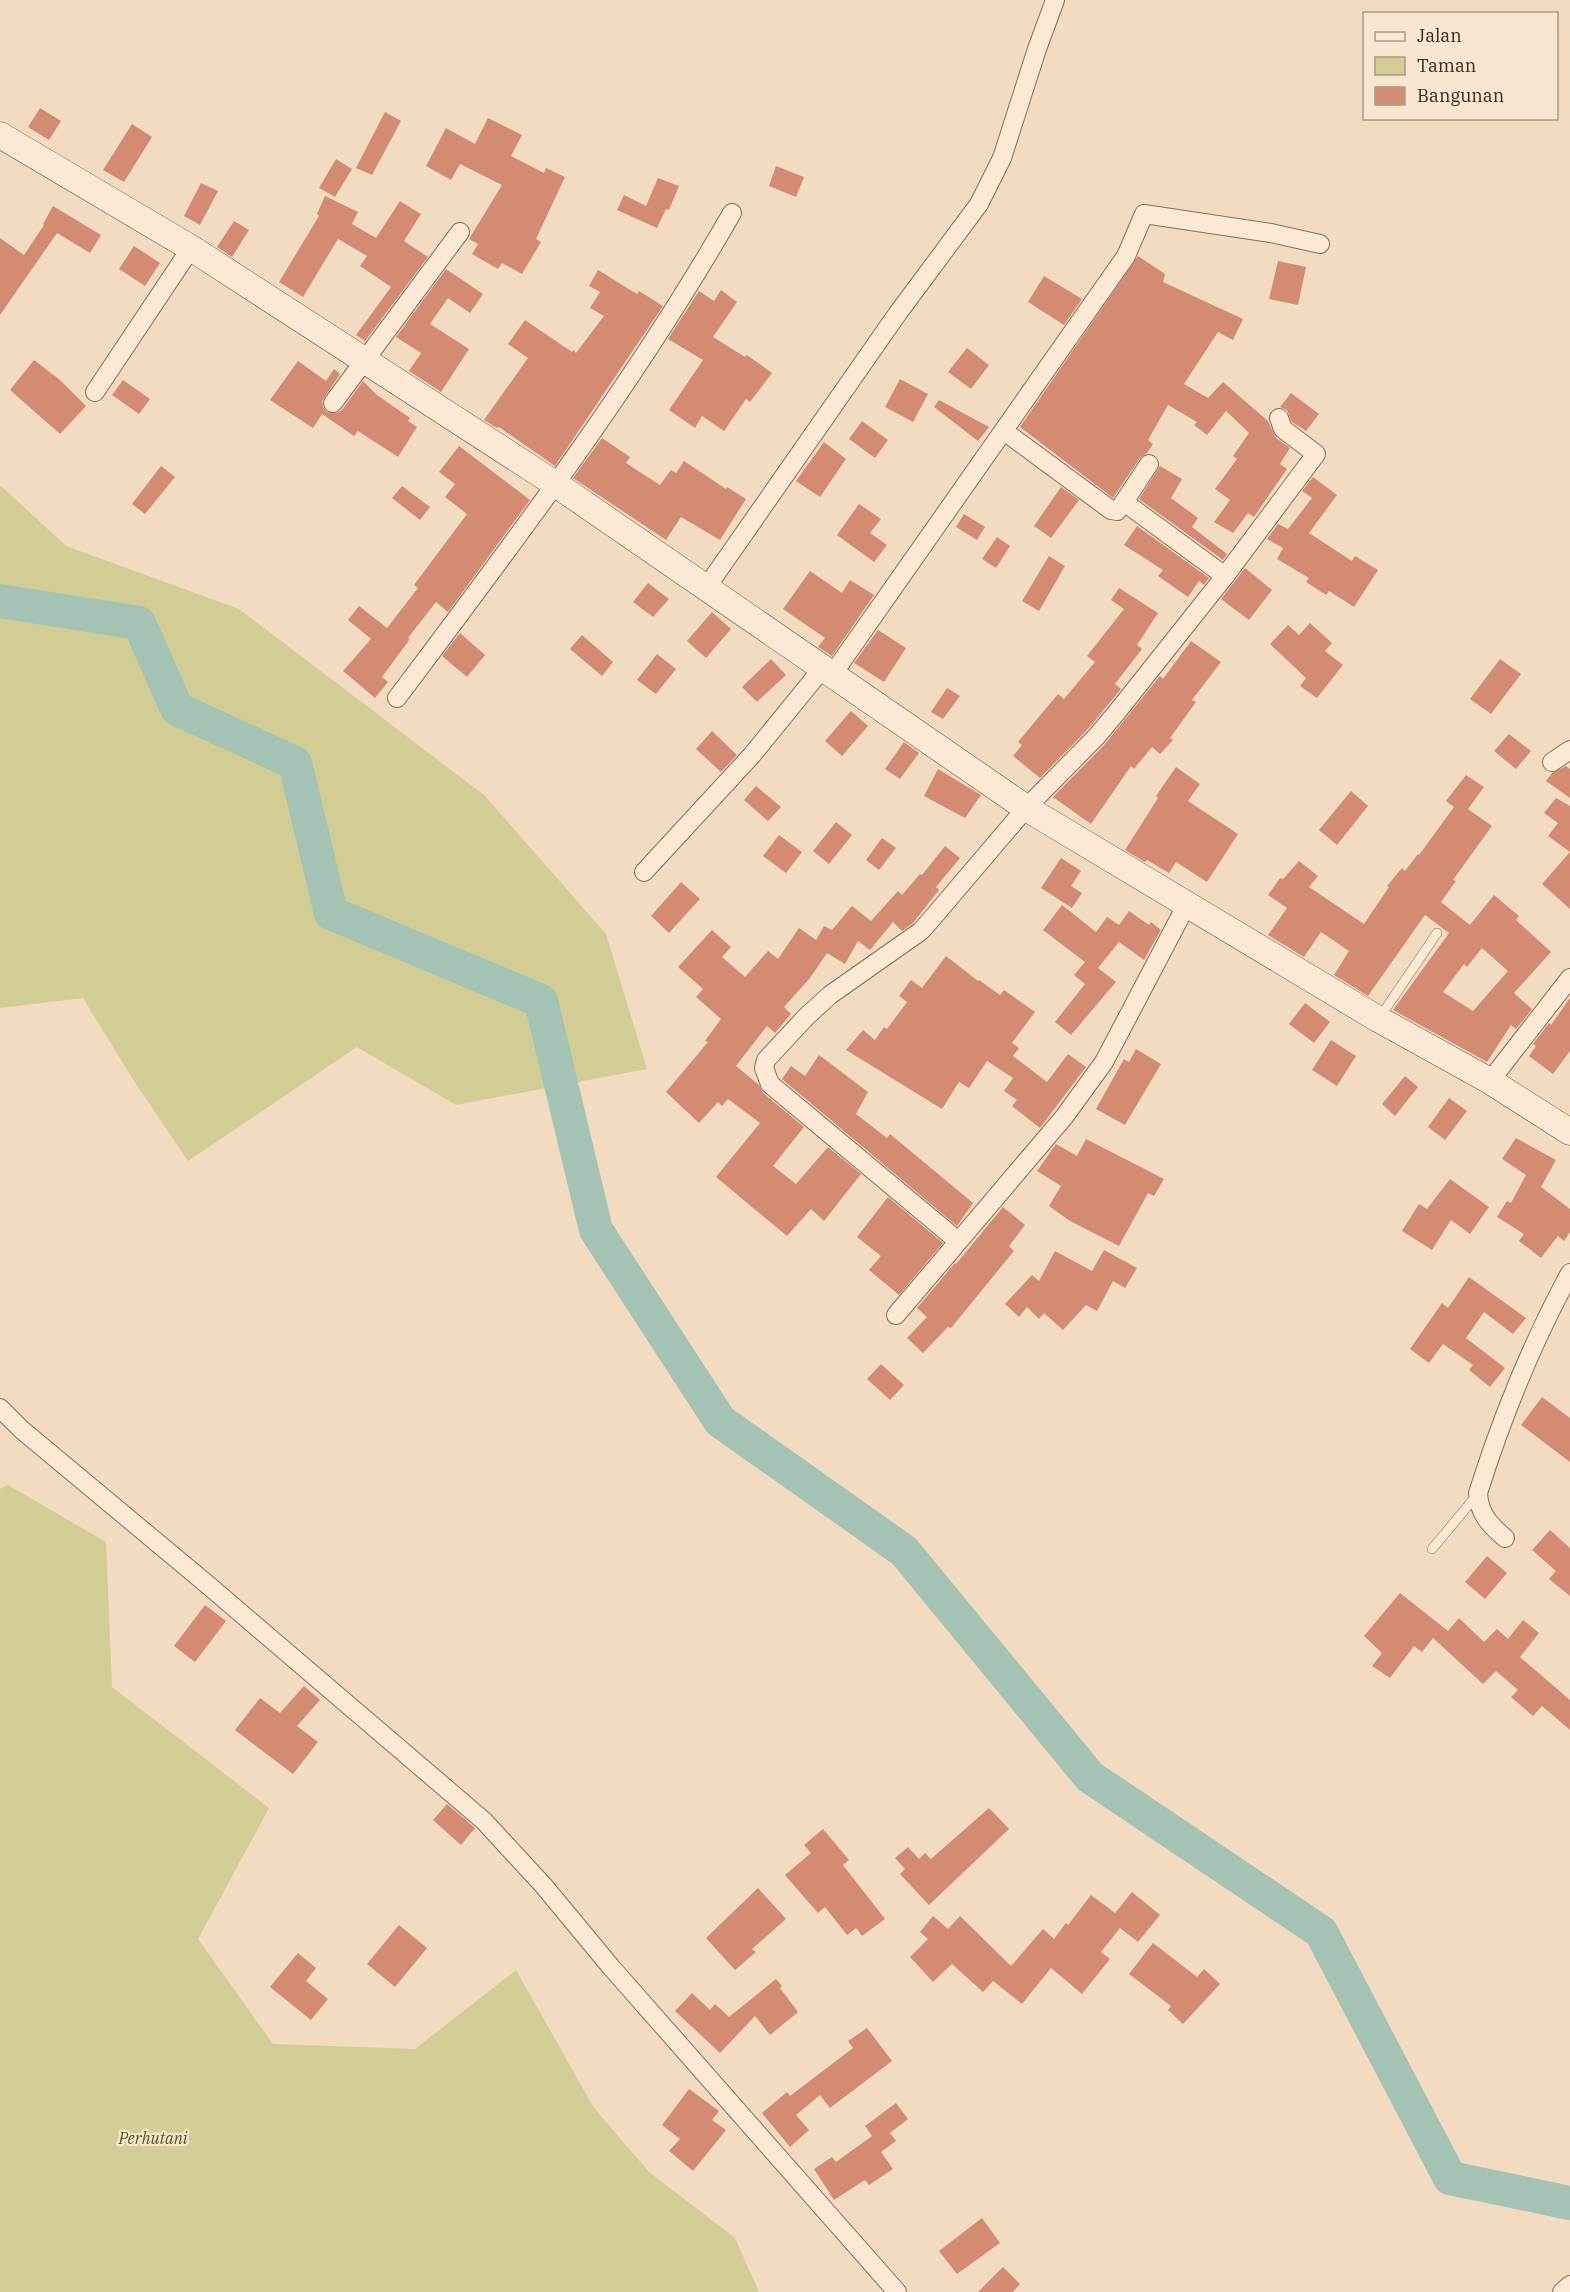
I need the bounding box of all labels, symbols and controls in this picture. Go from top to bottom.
legend [1363,12,1558,120]
text: Jalan [1417,24,1462,47]
text: Taman [1417,54,1476,77]
text: Bangunan [1417,84,1504,107]
park label: Perhutani [117,2128,188,2148]

